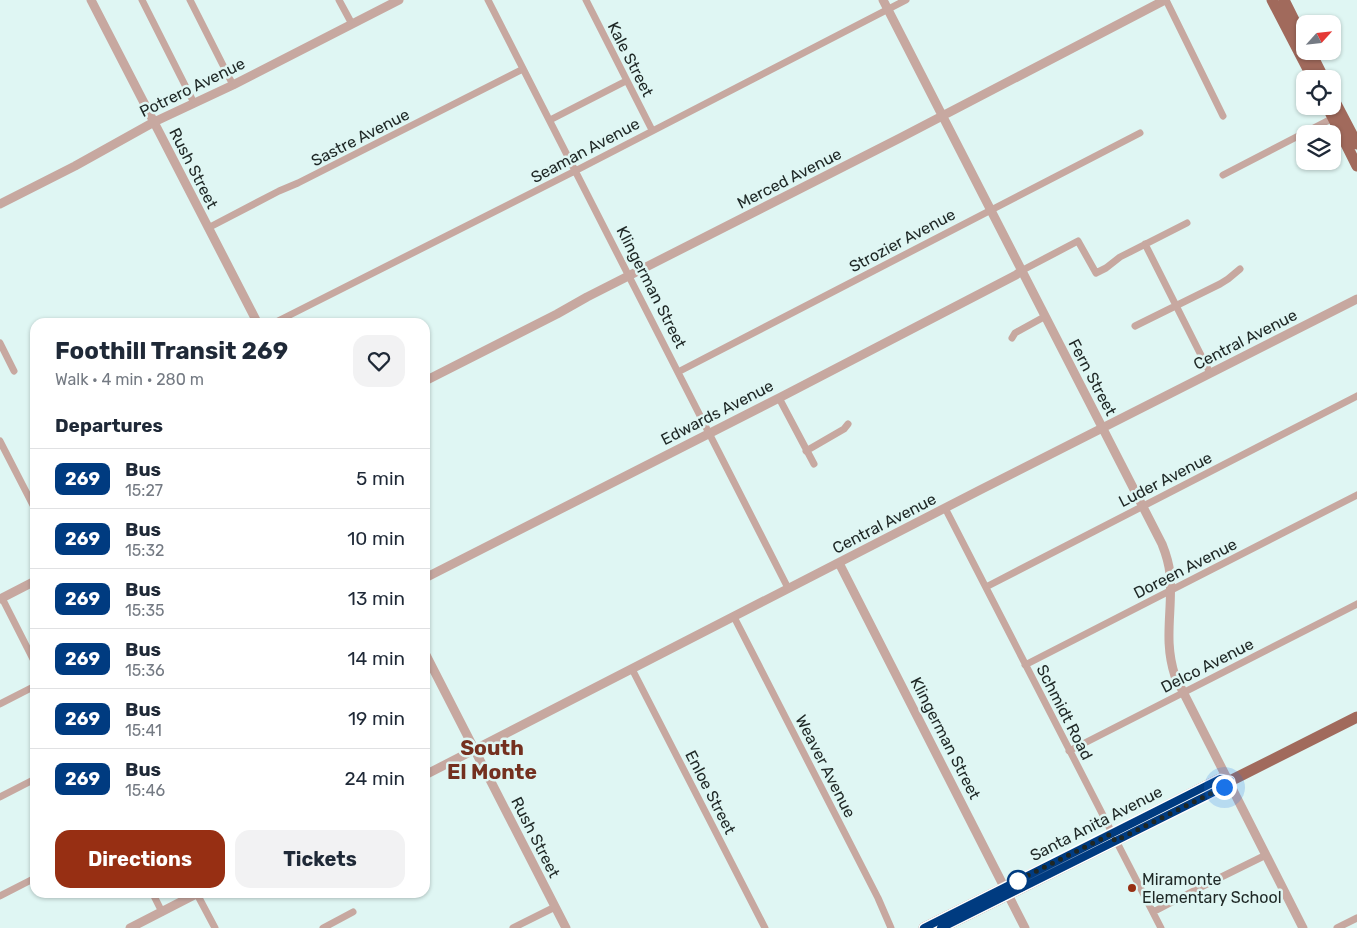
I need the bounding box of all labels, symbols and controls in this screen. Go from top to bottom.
north arrow [1296,15,1341,60]
map controls [1296,15,1341,170]
street label: Kale Street [604,19,657,100]
street label: Potrero Avenue [136,54,248,121]
button: locate [1296,70,1341,115]
street label: Sastre Avenue [308,105,413,170]
street label: Seaman Avenue [528,114,643,187]
street label: Rush Street [165,125,222,212]
button: layers [1296,125,1341,170]
street label: Merced Avenue [734,144,845,213]
street label: Strozier Avenue [846,204,959,276]
street label: Klingerman Street [613,223,691,352]
street label: Central Avenue [1190,305,1300,374]
button: heart [353,335,405,387]
street label: Fern Street [1064,336,1121,419]
text: Foothill Transit 269 [55,337,288,365]
text: Walk · 4 min · 280 m [55,370,204,389]
street label: Edwards Avenue [658,376,777,449]
text: Departures [55,414,163,437]
street label: Luder Avenue [1115,448,1215,511]
text: Bus [125,458,161,481]
text: 5 min [356,467,405,490]
text: 269 [65,468,100,490]
text: 15:27 [125,481,163,500]
street label: Central Avenue [829,489,939,558]
text: Bus [125,518,161,541]
text: 10 min [347,527,405,550]
text: 269 [65,528,100,550]
street label: Doreen Avenue [1130,534,1240,603]
text: 15:32 [125,541,164,560]
text: Bus [125,578,161,601]
text: 13 min [348,587,405,610]
text: 269 [65,588,100,610]
text: 15:35 [125,601,165,620]
street label: Delco Avenue [1158,634,1257,697]
text: Bus [125,638,161,661]
text: 14 min [347,647,405,670]
text: 269 [65,648,100,670]
text: 15:36 [125,661,165,680]
street label: Schmidt Road [1032,661,1097,763]
street label: Klingerman Street [907,674,985,803]
text: Bus [125,698,161,721]
text: 19 min [348,707,405,730]
text: 269 [65,708,100,730]
street label: Weaver Avenue [791,712,860,821]
text: 15:41 [125,721,162,740]
district label: South El Monte [447,735,537,784]
street label: Enloe Street [681,747,740,837]
text: Bus [125,758,161,781]
text: 24 min [345,767,405,790]
text: 269 [65,768,100,790]
your location [1212,775,1237,800]
text: 15:46 [125,781,165,800]
street label: Santa Anita Avenue [1027,782,1166,865]
street label: Rush Street [507,794,564,881]
button: Directions [55,830,225,888]
button: Tickets [235,830,405,888]
unlabelled marker [1007,870,1029,892]
place label: Miramonte Elementary School [1142,870,1282,907]
marker: Miramonte Elementary School [1126,882,1138,894]

